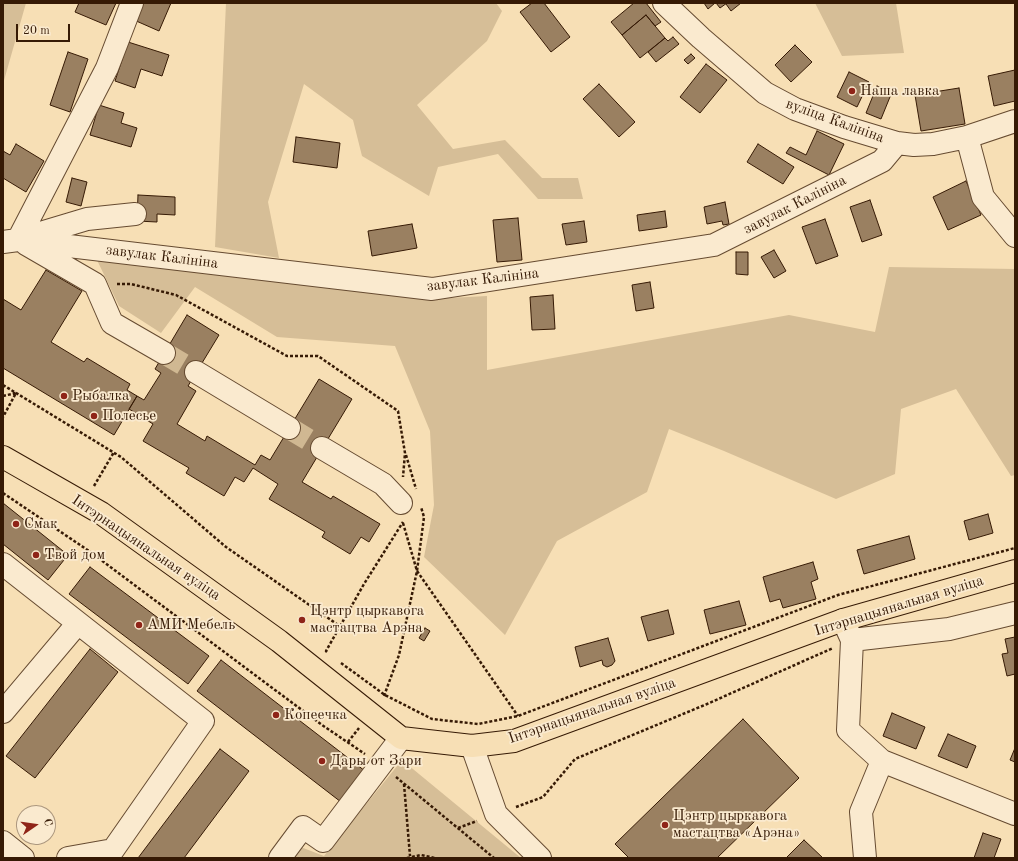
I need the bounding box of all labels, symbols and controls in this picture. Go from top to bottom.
scale bar [18,16,72,42]
text: 20 m [23,25,50,37]
place label: Наша лавка [860,82,939,100]
marker: Наша лавка [847,86,857,96]
street label: вуліца Калініна [783,95,887,147]
street label: завулак Калініна [741,171,849,239]
street label: завулак Калініна [105,241,219,273]
street label: завулак Калініна [426,264,540,296]
place label: Рыбалка [72,387,129,405]
marker: Рыбалка [59,391,69,401]
place label: Полесье [102,407,156,425]
marker: Полесье [89,411,99,421]
street label: Інтэрнацыянальная вуліца [68,491,224,605]
place label: Смак [24,515,58,533]
marker: Смак [11,519,21,529]
place label: Твой дом [44,546,105,564]
marker: Твой дом [31,550,41,560]
street label: Інтэрнацыянальная вуліца [812,572,986,640]
place label: Цэнтр цыркавога мастацтва Арэна [310,602,424,637]
marker: Цэнтр цыркавога мастацтва Арэна [297,615,307,625]
place label: АМИ Мебель [147,616,235,634]
marker: АМИ Мебель [134,620,144,630]
street label: Інтэрнацыянальная вуліца [506,674,678,748]
place label: Копеечка [284,706,347,724]
marker: Копеечка [271,710,281,720]
place label: Дары от Зари [330,752,422,770]
marker: Дары от Зари [317,756,327,766]
north arrow [16,805,56,845]
place label: Цэнтр цыркавога мастацтва «Арэна» [673,807,800,842]
text: С [41,818,53,827]
marker: Цэнтр цыркавога мастацтва «Арэна» [660,820,670,830]

